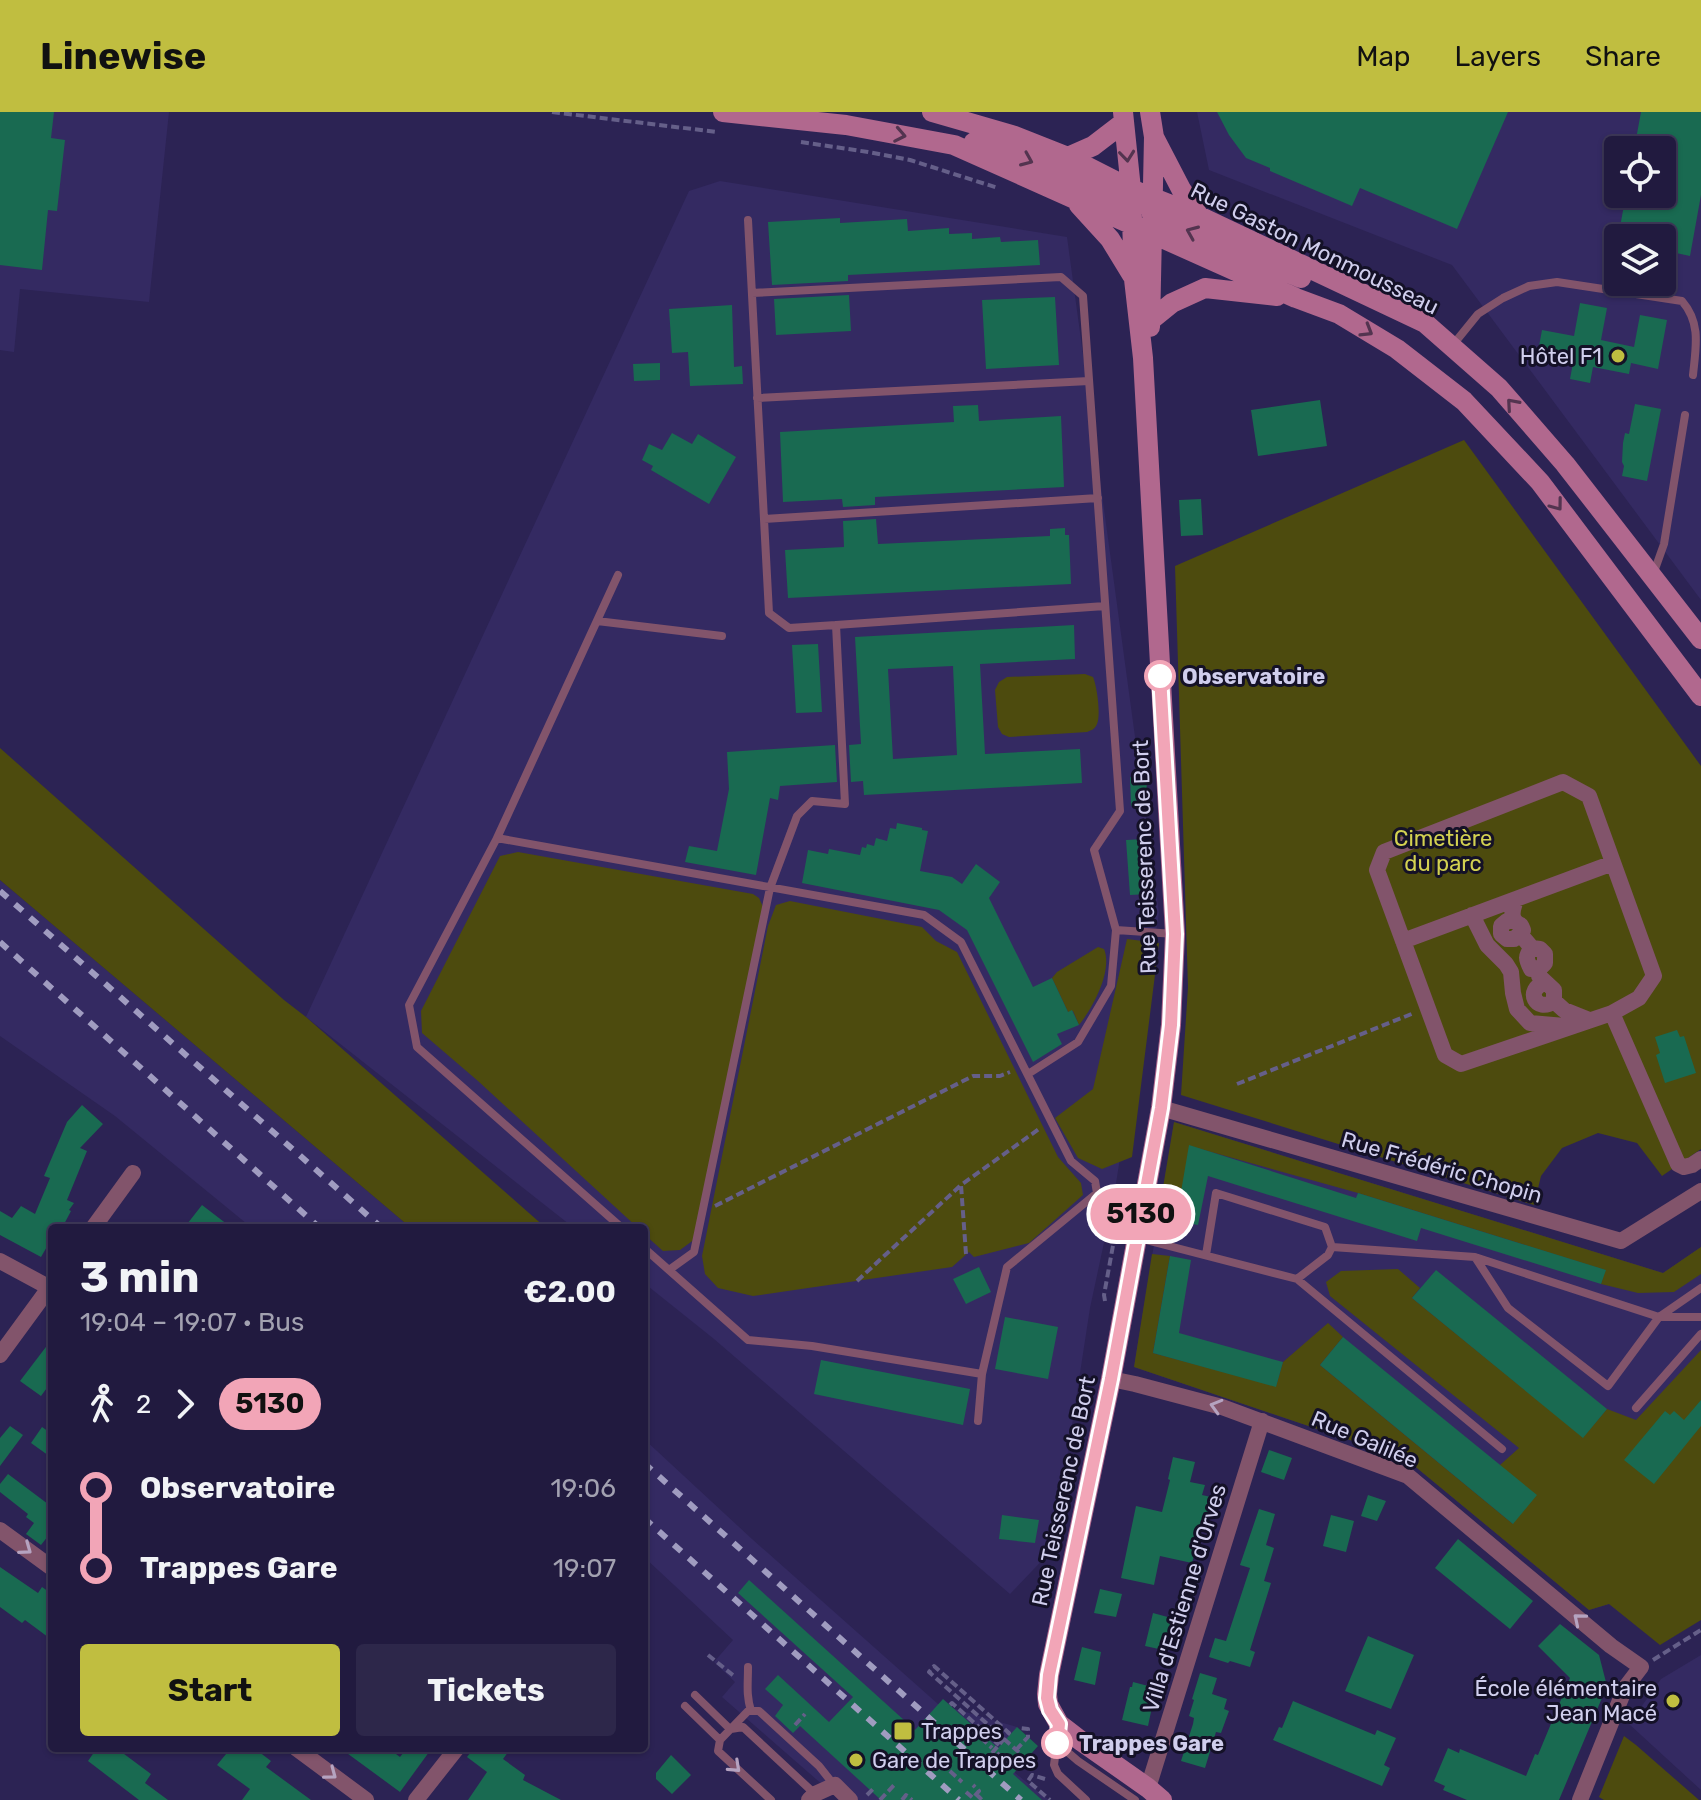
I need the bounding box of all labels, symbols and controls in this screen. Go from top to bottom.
text: Linewise [40,33,206,79]
text: Map [1356,40,1411,73]
text: Layers [1455,40,1541,73]
text: Share [1585,40,1661,73]
one-way arrow [894,126,907,143]
map controls [1604,136,1676,296]
button: locate [1604,136,1676,208]
one-way arrow [1118,149,1135,163]
one-way arrow [1019,151,1033,167]
street label: Rue Gaston Monmousseau [1186,177,1443,320]
button: layers [1604,224,1676,296]
one-way arrow [1186,226,1200,242]
one-way arrow [1358,321,1373,337]
place label: Hôtel F1 [1520,343,1602,370]
marker: Hôtel F1 [1609,347,1627,365]
one-way arrow [1508,398,1522,413]
one-way arrow [1547,497,1562,511]
marker: Observatoire [1145,661,1175,691]
place label: Observatoire [1182,663,1325,690]
street label: Rue Teisserenc de Bort [1127,739,1162,975]
park label: Cimetière du parc [1394,825,1492,877]
street label: Rue Frédéric Chopin [1338,1126,1545,1209]
line badge: 5130 [1085,1188,1197,1240]
text: 5130 [1106,1197,1176,1230]
text: 3 min [80,1251,200,1303]
text: €2.00 [524,1274,616,1310]
text: 19:04 – 19:07 · Bus [80,1307,304,1338]
street label: Rue Teisserenc de Bort [1026,1373,1101,1608]
icon: walk [80,1382,124,1426]
icon: forward [163,1382,207,1426]
text: 5130 [235,1387,305,1420]
text: 2 [136,1389,151,1420]
one-way arrow [1209,1399,1223,1415]
street label: Rue Galilée [1307,1405,1422,1474]
text: Observatoire [140,1470,335,1506]
text: 19:06 [551,1473,616,1504]
street label: Villa d'Estienne d'Orves [1137,1481,1232,1716]
one-way arrow [17,1540,32,1554]
text: Trappes Gare [140,1550,338,1586]
text: 19:07 [553,1553,616,1584]
one-way arrow [1574,1614,1588,1629]
button: Start [80,1644,340,1736]
button: Tickets [356,1644,616,1736]
place label: École élémentaire Jean Macé [1474,1675,1657,1727]
marker: École élémentaire Jean Macé [1664,1692,1682,1710]
place label: Trappes [921,1718,1002,1745]
marker: Trappes [892,1720,914,1742]
marker: Trappes Gare [1042,1728,1072,1758]
place label: Trappes Gare [1079,1730,1224,1757]
place label: Gare de Trappes [872,1747,1036,1774]
marker: Gare de Trappes [847,1751,865,1769]
one-way arrow [726,1757,740,1772]
one-way arrow [322,1764,336,1779]

